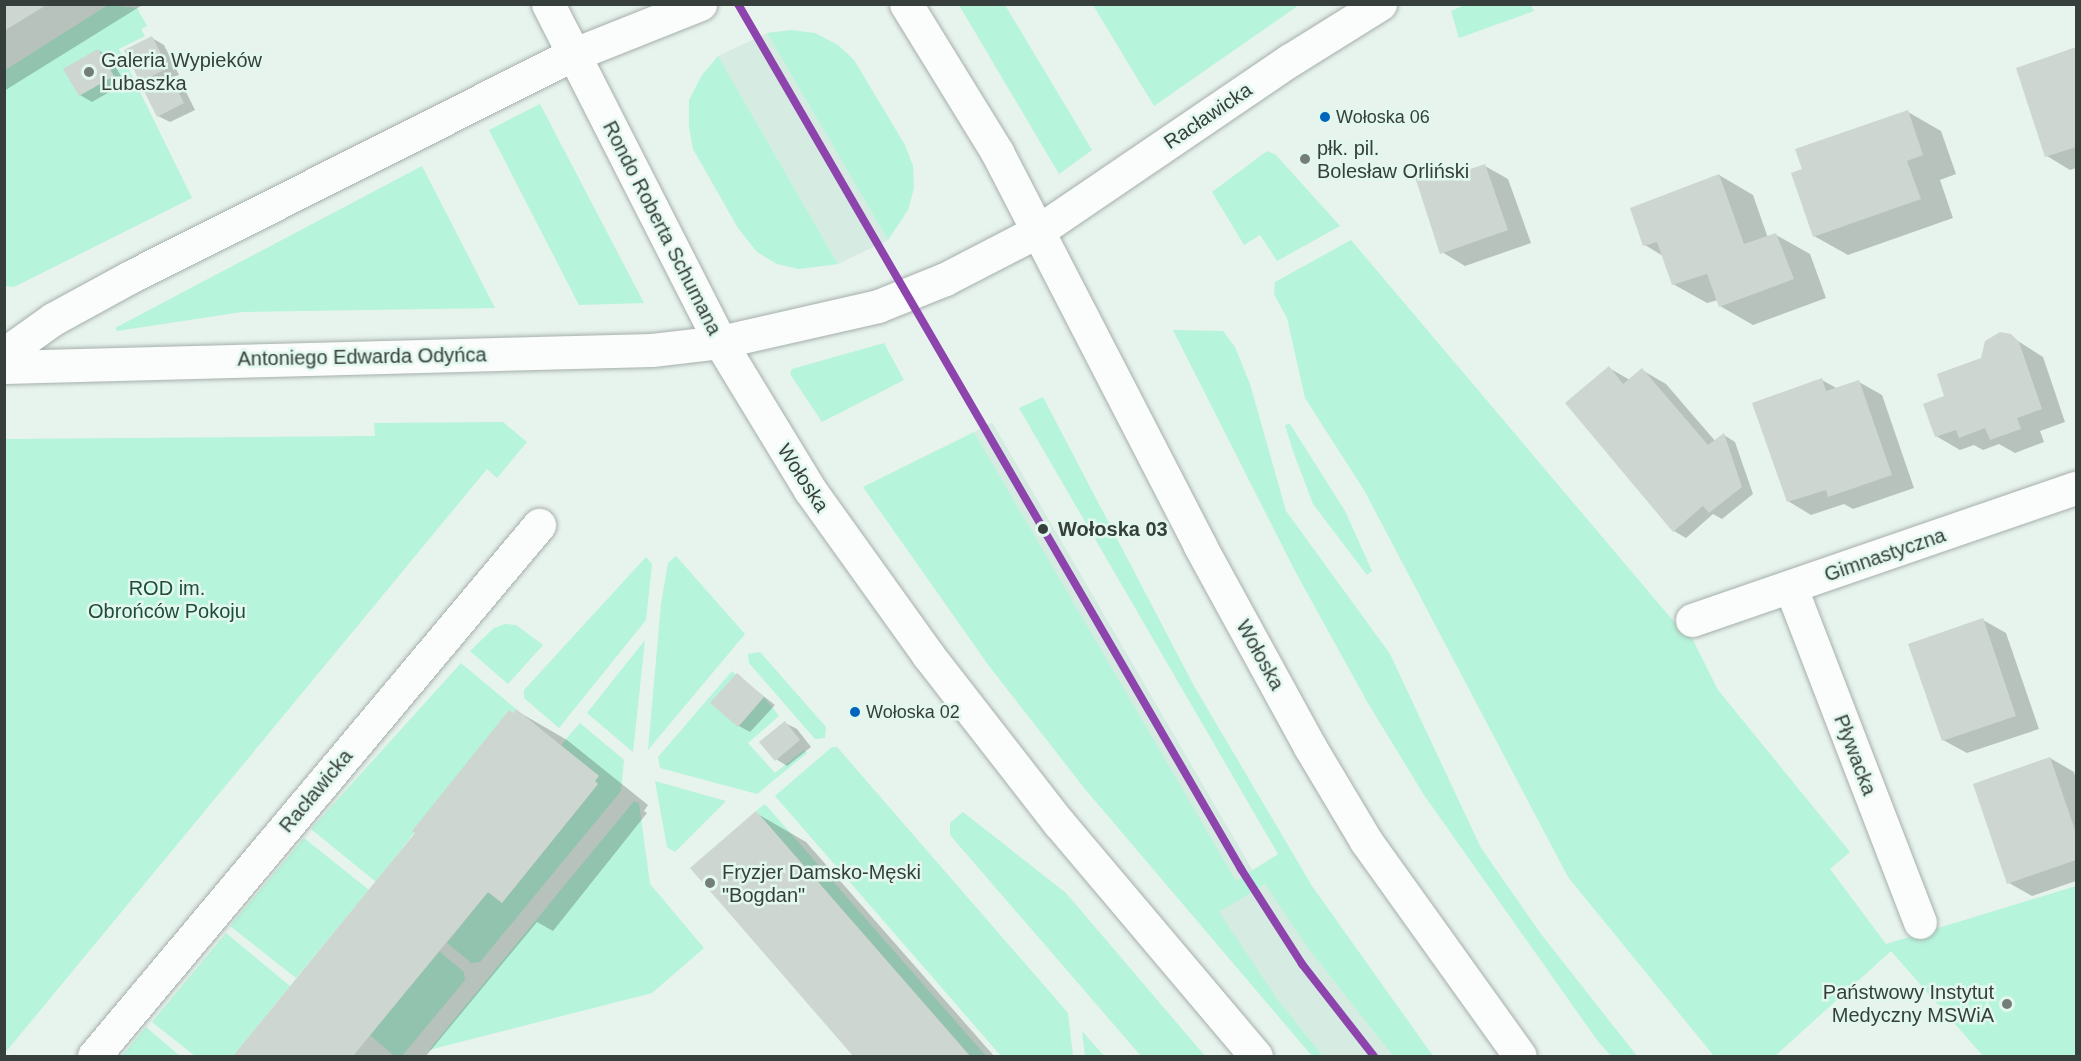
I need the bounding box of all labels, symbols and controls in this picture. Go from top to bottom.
place label: Galeria Wypieków Lubaszka [101,48,262,95]
marker: Galeria Wypieków Lubaszka [82,65,96,79]
street label: Racławicka [1159,78,1257,154]
place label: Wołoska 06 [1336,106,1430,128]
marker: Wołoska 06 [1319,111,1331,123]
street label: Rondo Roberta Schumana [598,117,726,339]
place label: płk. pil. Bolesław Orliński [1317,136,1469,183]
marker: płk. pil. Bolesław Orliński [1298,152,1312,166]
street label: Antoniego Edwarda Odyńca [237,343,487,371]
street label: Wołoska [772,439,834,517]
place label: Wołoska 03 [1058,517,1168,541]
marker: Wołoska 03 [1033,519,1053,539]
street label: Gimnastyczna [1821,523,1949,587]
park label: ROD im. Obrońców Pokoju [88,576,246,623]
street label: Wołoska [1231,616,1289,694]
place label: Wołoska 02 [866,701,960,723]
marker: Wołoska 02 [849,706,861,718]
street label: Pływacka [1829,711,1881,799]
street label: Racławicka [274,745,358,837]
place label: Fryzjer Damsko-Męski "Bogdan" [722,860,921,907]
marker: Fryzjer Damsko-Męski "Bogdan" [703,876,717,890]
place label: Państwowy Instytut Medyczny MSWiA [1823,981,1994,1028]
marker: Państwowy Instytut Medyczny MSWiA [1998,995,2016,1013]

